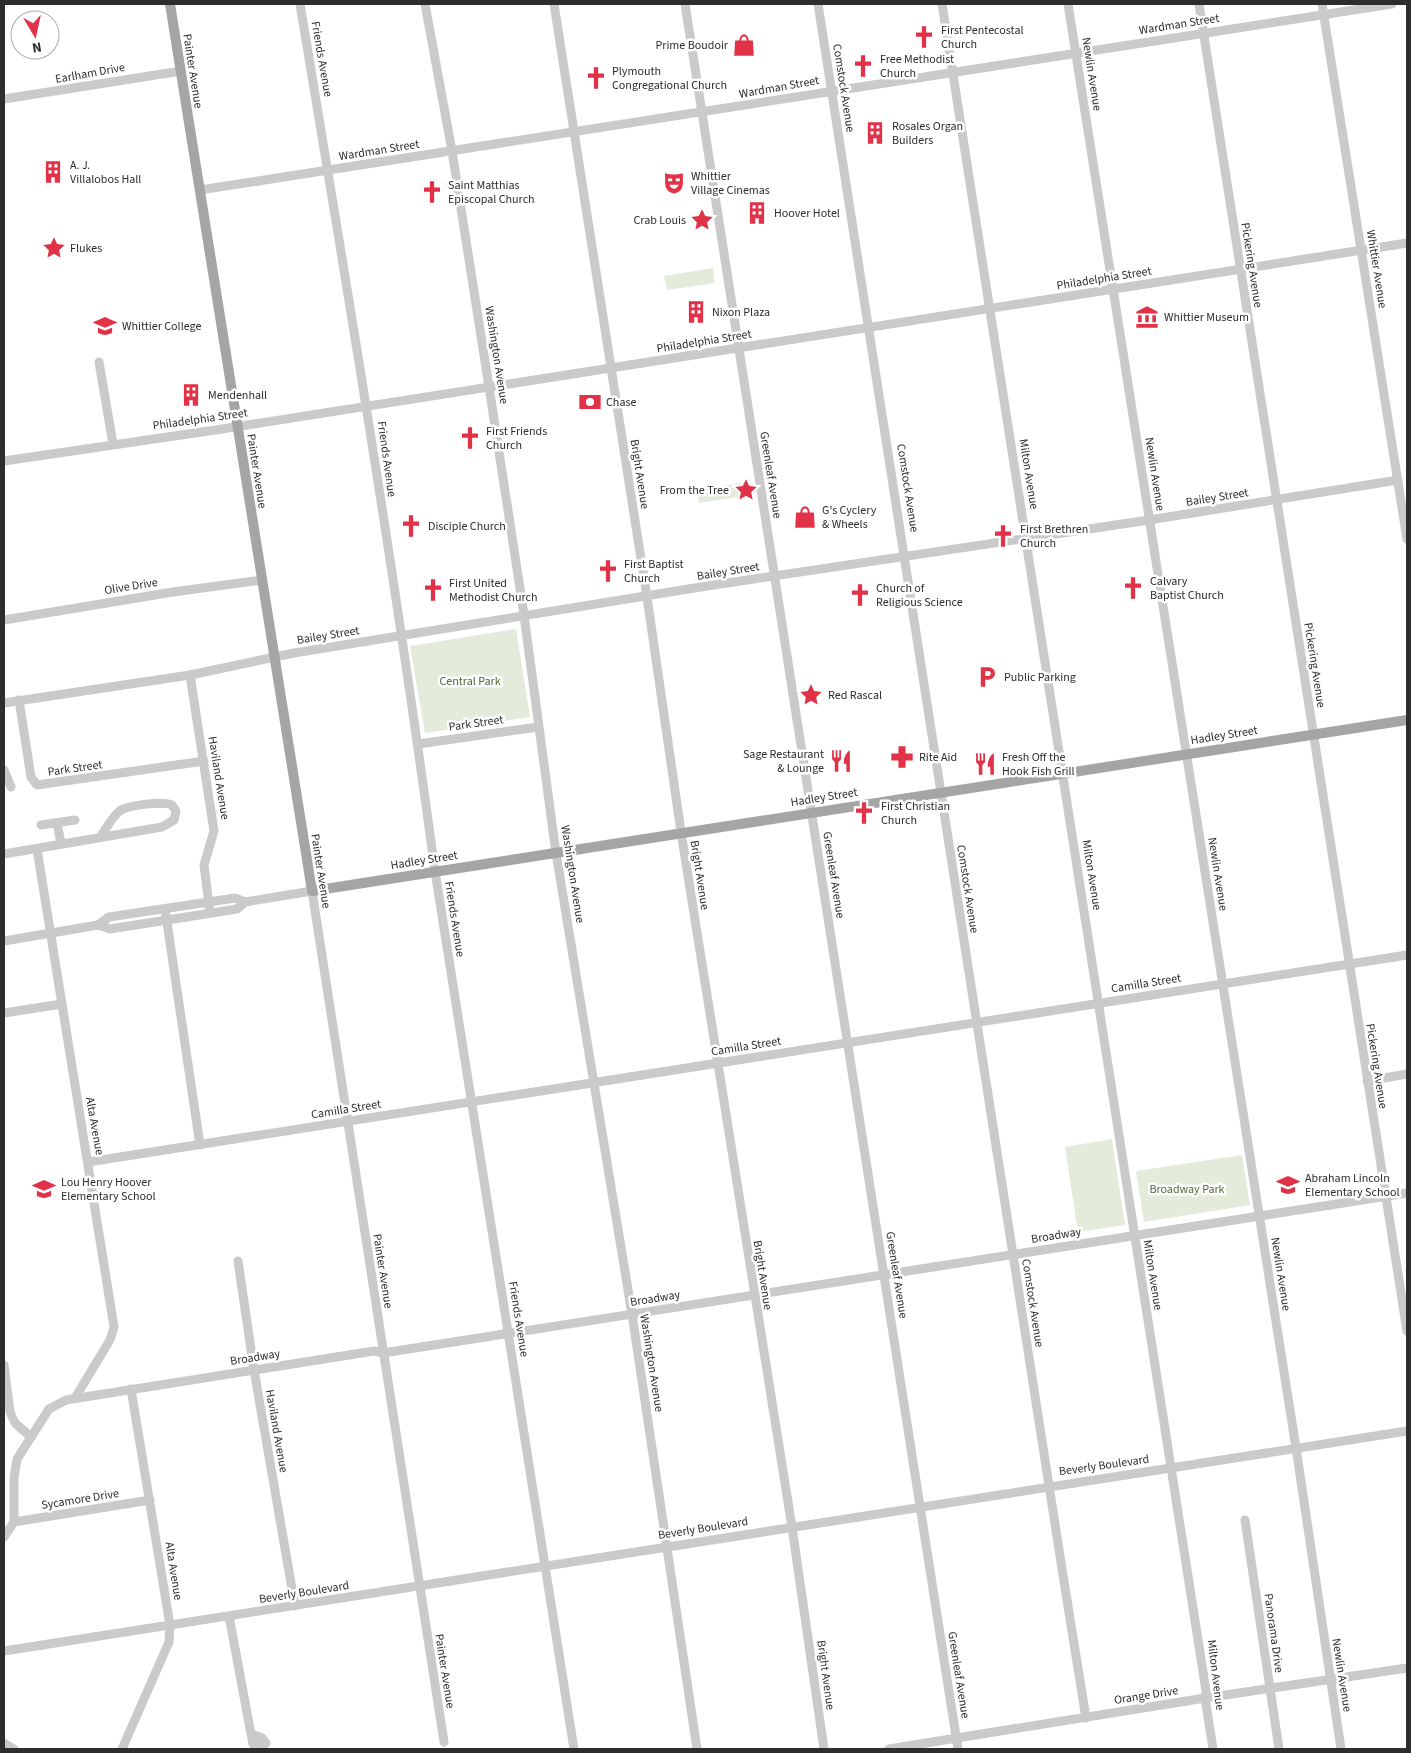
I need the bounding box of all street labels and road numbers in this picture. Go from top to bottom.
street label: Wardman Street [1138,10,1220,39]
street label: Friends Avenue [307,20,337,98]
street label: Painter Avenue [178,33,207,110]
street label: Newlin Avenue [1077,36,1106,112]
street label: Comstock Avenue [828,43,859,134]
street label: Earlham Drive [54,59,126,88]
street label: Wardman Street [738,72,820,103]
street label: Wardman Street [338,136,420,165]
street label: Pickering Avenue [1236,221,1267,309]
street label: Whittier Avenue [1362,229,1391,310]
street label: Philadelphia Street [1055,263,1153,294]
street label: Washington Avenue [480,305,513,405]
street label: Philadelphia Street [655,326,753,357]
street label: Philadelphia Street [151,404,249,435]
street label: Friends Avenue [373,420,400,498]
street label: Greenleaf Avenue [755,430,786,520]
street label: Painter Avenue [242,433,271,510]
street label: Newlin Avenue [1140,436,1169,512]
street label: Bright Avenue [626,438,653,510]
street label: Milton Avenue [1015,438,1042,511]
street label: Comstock Avenue [892,443,923,534]
street label: Bailey Street [1185,484,1250,511]
street label: Bailey Street [696,558,761,585]
street label: Olive Drive [103,574,159,599]
street label: Pickering Avenue [1299,621,1330,709]
street label: Bailey Street [296,622,361,649]
street label: Park Street [448,711,504,736]
street label: Hadley Street [1189,722,1259,749]
street label: Haviland Avenue [204,735,233,821]
street label: Park Street [47,756,103,781]
street label: Hadley Street [789,784,859,811]
street label: Washington Avenue [556,824,589,924]
street label: Greenleaf Avenue [818,830,849,920]
street label: Painter Avenue [306,833,335,910]
street label: Newlin Avenue [1203,836,1232,912]
street label: Bright Avenue [686,839,713,911]
street label: Milton Avenue [1078,839,1105,912]
street label: Comstock Avenue [952,844,983,935]
street label: Hadley Street [389,847,459,874]
street label: Friends Avenue [440,880,469,958]
street label: Camilla Street [1110,970,1182,997]
street label: Pickering Avenue [1361,1022,1392,1110]
street label: Camilla Street [710,1033,782,1060]
street label: Alta Avenue [81,1096,108,1157]
street label: Camilla Street [310,1096,382,1123]
street label: Broadway [1030,1223,1083,1248]
street label: Greenleaf Avenue [881,1230,912,1320]
street label: Painter Avenue [368,1233,397,1310]
street label: Newlin Avenue [1266,1236,1295,1312]
street label: Bright Avenue [749,1239,776,1311]
street label: Milton Avenue [1139,1239,1166,1312]
street label: Comstock Avenue [1017,1258,1048,1349]
street label: Friends Avenue [504,1280,533,1358]
street label: Broadway [629,1286,682,1311]
street label: Washington Avenue [635,1313,668,1413]
street label: Broadway [229,1345,282,1370]
street label: Haviland Avenue [261,1388,292,1474]
street label: Beverly Boulevard [1058,1451,1150,1480]
street label: Sycamore Drive [40,1485,120,1514]
street label: Beverly Boulevard [657,1513,749,1544]
street label: Alta Avenue [161,1541,187,1601]
street label: Beverly Boulevard [258,1577,350,1608]
street label: Panorama Drive [1260,1592,1287,1674]
street label: Greenleaf Avenue [943,1630,974,1720]
street label: Painter Avenue [430,1633,459,1710]
street label: Newlin Avenue [1327,1637,1356,1713]
street label: Bright Avenue [812,1639,839,1711]
street label: Milton Avenue [1203,1639,1228,1711]
street label: Orange Drive [1113,1682,1179,1709]

